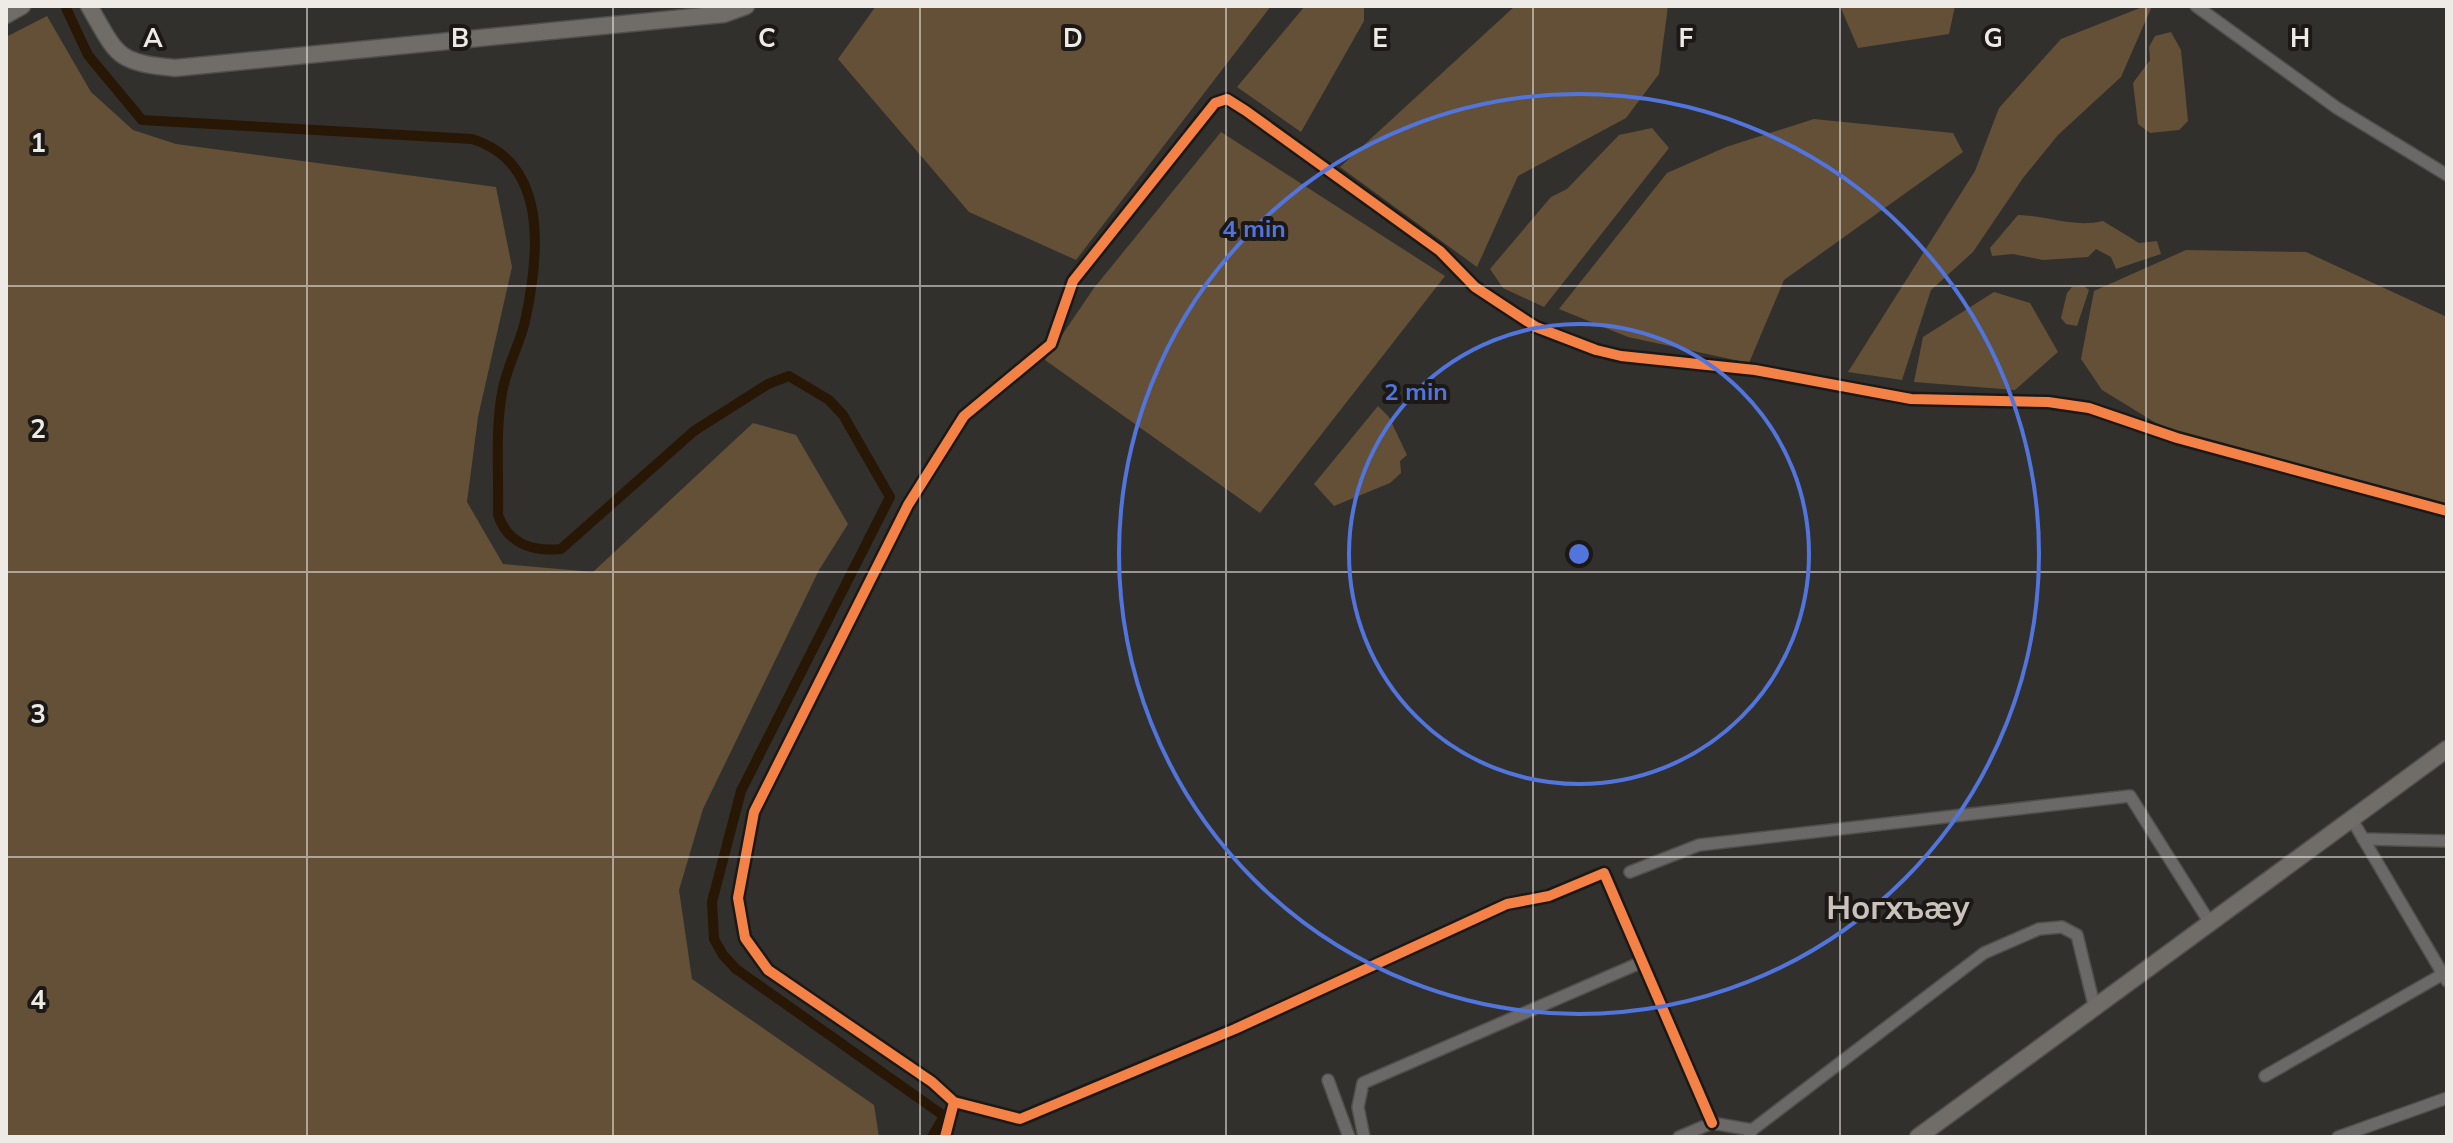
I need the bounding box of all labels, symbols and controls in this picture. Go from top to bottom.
text: A [143,21,163,54]
text: B [451,21,469,54]
text: C [758,21,776,54]
text: D [1063,21,1083,54]
text: E [1372,21,1388,54]
text: F [1679,21,1694,54]
text: G [1983,21,2003,54]
text: H [2290,21,2310,54]
text: 1 [30,126,46,159]
text: 4 min [1222,213,1286,243]
text: 2 min [1384,376,1448,406]
text: 2 [30,412,46,445]
centre of rings [1565,540,1593,568]
text: 3 [30,697,46,730]
district label: Ногхъæу [1826,887,1970,927]
text: 4 [30,983,46,1016]

